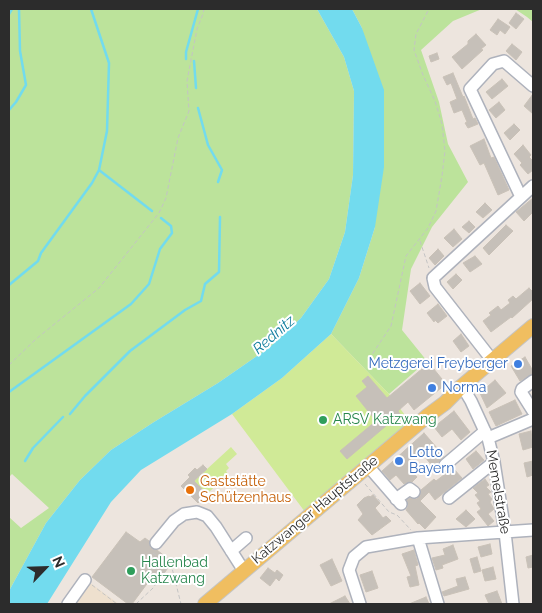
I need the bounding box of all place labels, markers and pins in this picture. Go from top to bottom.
place label: Metzgerei Freyberger [369,356,508,372]
marker: Metzgerei Freyberger [512,358,524,370]
place label: Norma [442,380,486,396]
marker: Norma [426,382,438,394]
place label: ARSV Katzwang [333,412,437,428]
marker: ARSV Katzwang [317,414,329,426]
place label: Lotto Bayern [409,445,454,478]
marker: Lotto Bayern [393,455,405,467]
place label: Gaststätte Schützenhaus [200,474,291,507]
marker: Gaststätte Schützenhaus [184,484,196,496]
place label: Hallenbad Katzwang [141,555,208,588]
marker: Hallenbad Katzwang [125,565,137,577]

